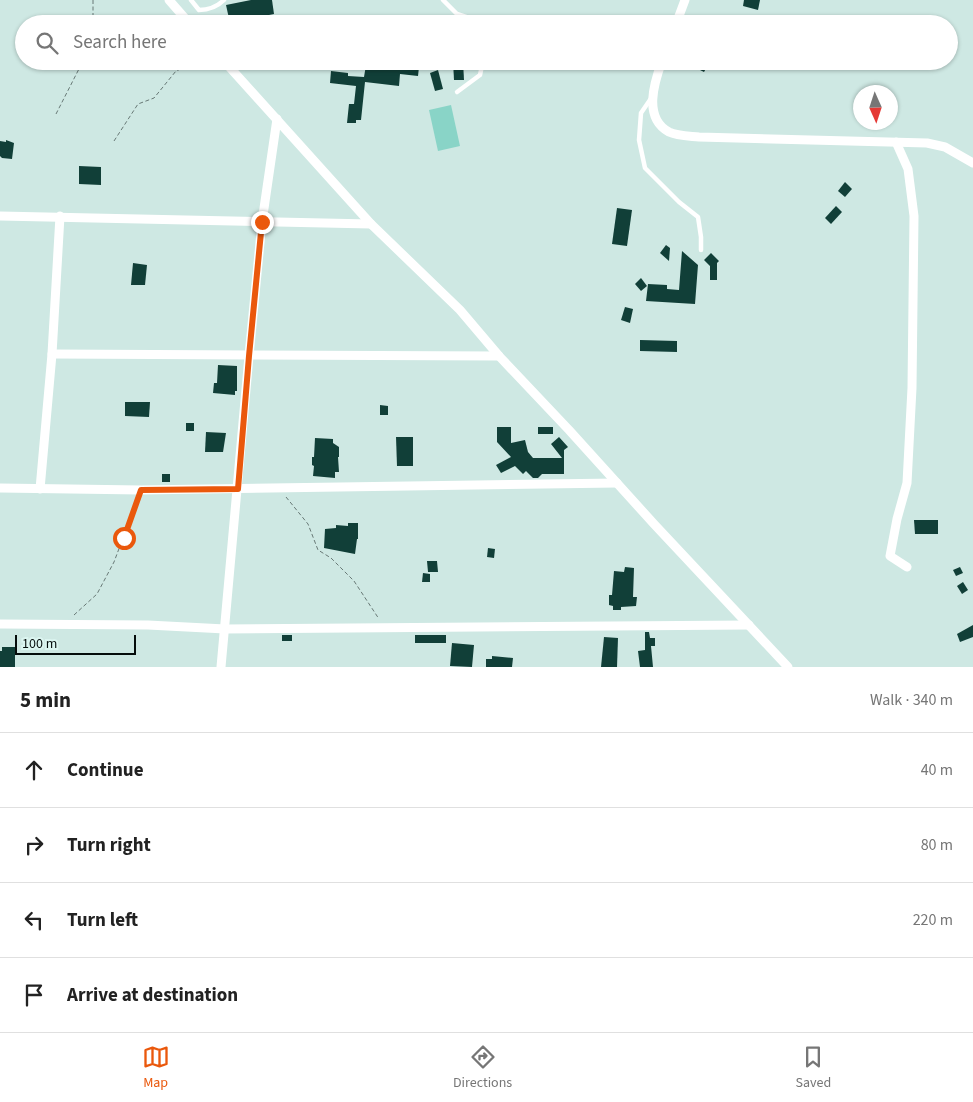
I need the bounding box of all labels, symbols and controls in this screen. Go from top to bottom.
search box [15,15,958,70]
icon: search [33,29,61,57]
text: Search here [73,29,167,56]
north arrow [853,85,898,130]
route end [251,211,274,234]
route start [113,527,136,550]
scale bar [15,632,136,655]
text: 100 m [22,634,57,654]
text: 5 min [20,685,71,715]
text: Walk · 340 m [870,689,953,711]
icon: ahead [20,756,48,784]
text: Continue [67,757,144,784]
text: 40 m [921,759,953,781]
icon: right [20,831,48,859]
text: Turn right [67,832,151,859]
text: 80 m [921,834,953,856]
icon: left [20,906,48,934]
text: Turn left [67,907,138,934]
text: 220 m [913,909,953,931]
icon: arrive [20,981,48,1009]
text: Arrive at destination [67,982,238,1009]
tab: Map [142,1043,170,1093]
tab: Directions [453,1043,512,1093]
tab: Saved [796,1043,831,1093]

